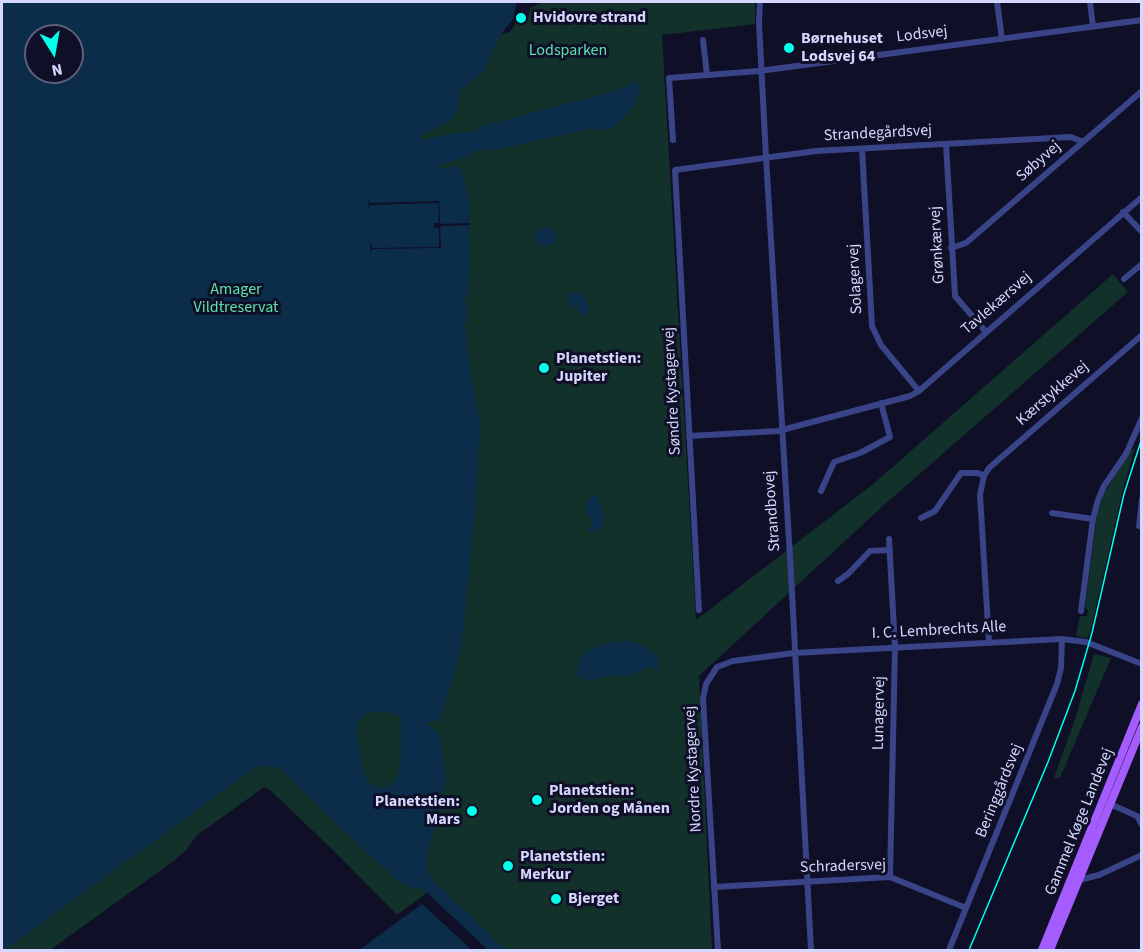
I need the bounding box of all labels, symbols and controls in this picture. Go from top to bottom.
place label: Hvidovre strand [533,8,646,28]
marker: Hvidovre strand [514,11,528,25]
street label: Lodsvej [895,22,949,48]
north arrow [24,24,84,84]
place label: Børnehuset Lodsvej 64 [801,29,883,67]
park label: Lodsparken [529,41,607,61]
marker: Børnehuset Lodsvej 64 [782,41,796,55]
text: N [50,58,64,82]
street label: Strandegårdsvej [823,122,933,146]
street label: Søbyvej [1013,137,1065,187]
street label: Grønkærvej [926,205,950,285]
street label: Solagervej [845,243,867,315]
street label: Tavlekærsvej [958,268,1036,340]
park label: Amager Vildtreservat [194,280,278,318]
street label: Søndre Kystagervej [660,326,686,456]
place label: Planetstien: Jupiter [556,349,641,387]
street label: Kærstykkevej [1013,357,1093,431]
marker: Planetstien: Jupiter [537,361,551,375]
street label: Strandbovej [761,470,785,552]
street label: I. C. Lembrechts Alle [871,618,1007,644]
street label: Lunagervej [870,676,890,750]
street label: Nordre Kystagervej [681,705,707,833]
street label: Beringgårdsvej [972,741,1028,841]
street label: Gammel Køge Landevej [1042,745,1118,899]
place label: Planetstien: Jorden og Månen [549,781,670,819]
place label: Planetstien: Mars [375,792,460,830]
marker: Planetstien: Jorden og Månen [530,793,544,807]
marker: Planetstien: Mars [465,804,479,818]
place label: Planetstien: Merkur [520,847,605,885]
street label: Schradersvej [800,856,886,878]
marker: Planetstien: Merkur [501,859,515,873]
place label: Bjerget [568,889,619,909]
marker: Bjerget [549,892,563,906]

